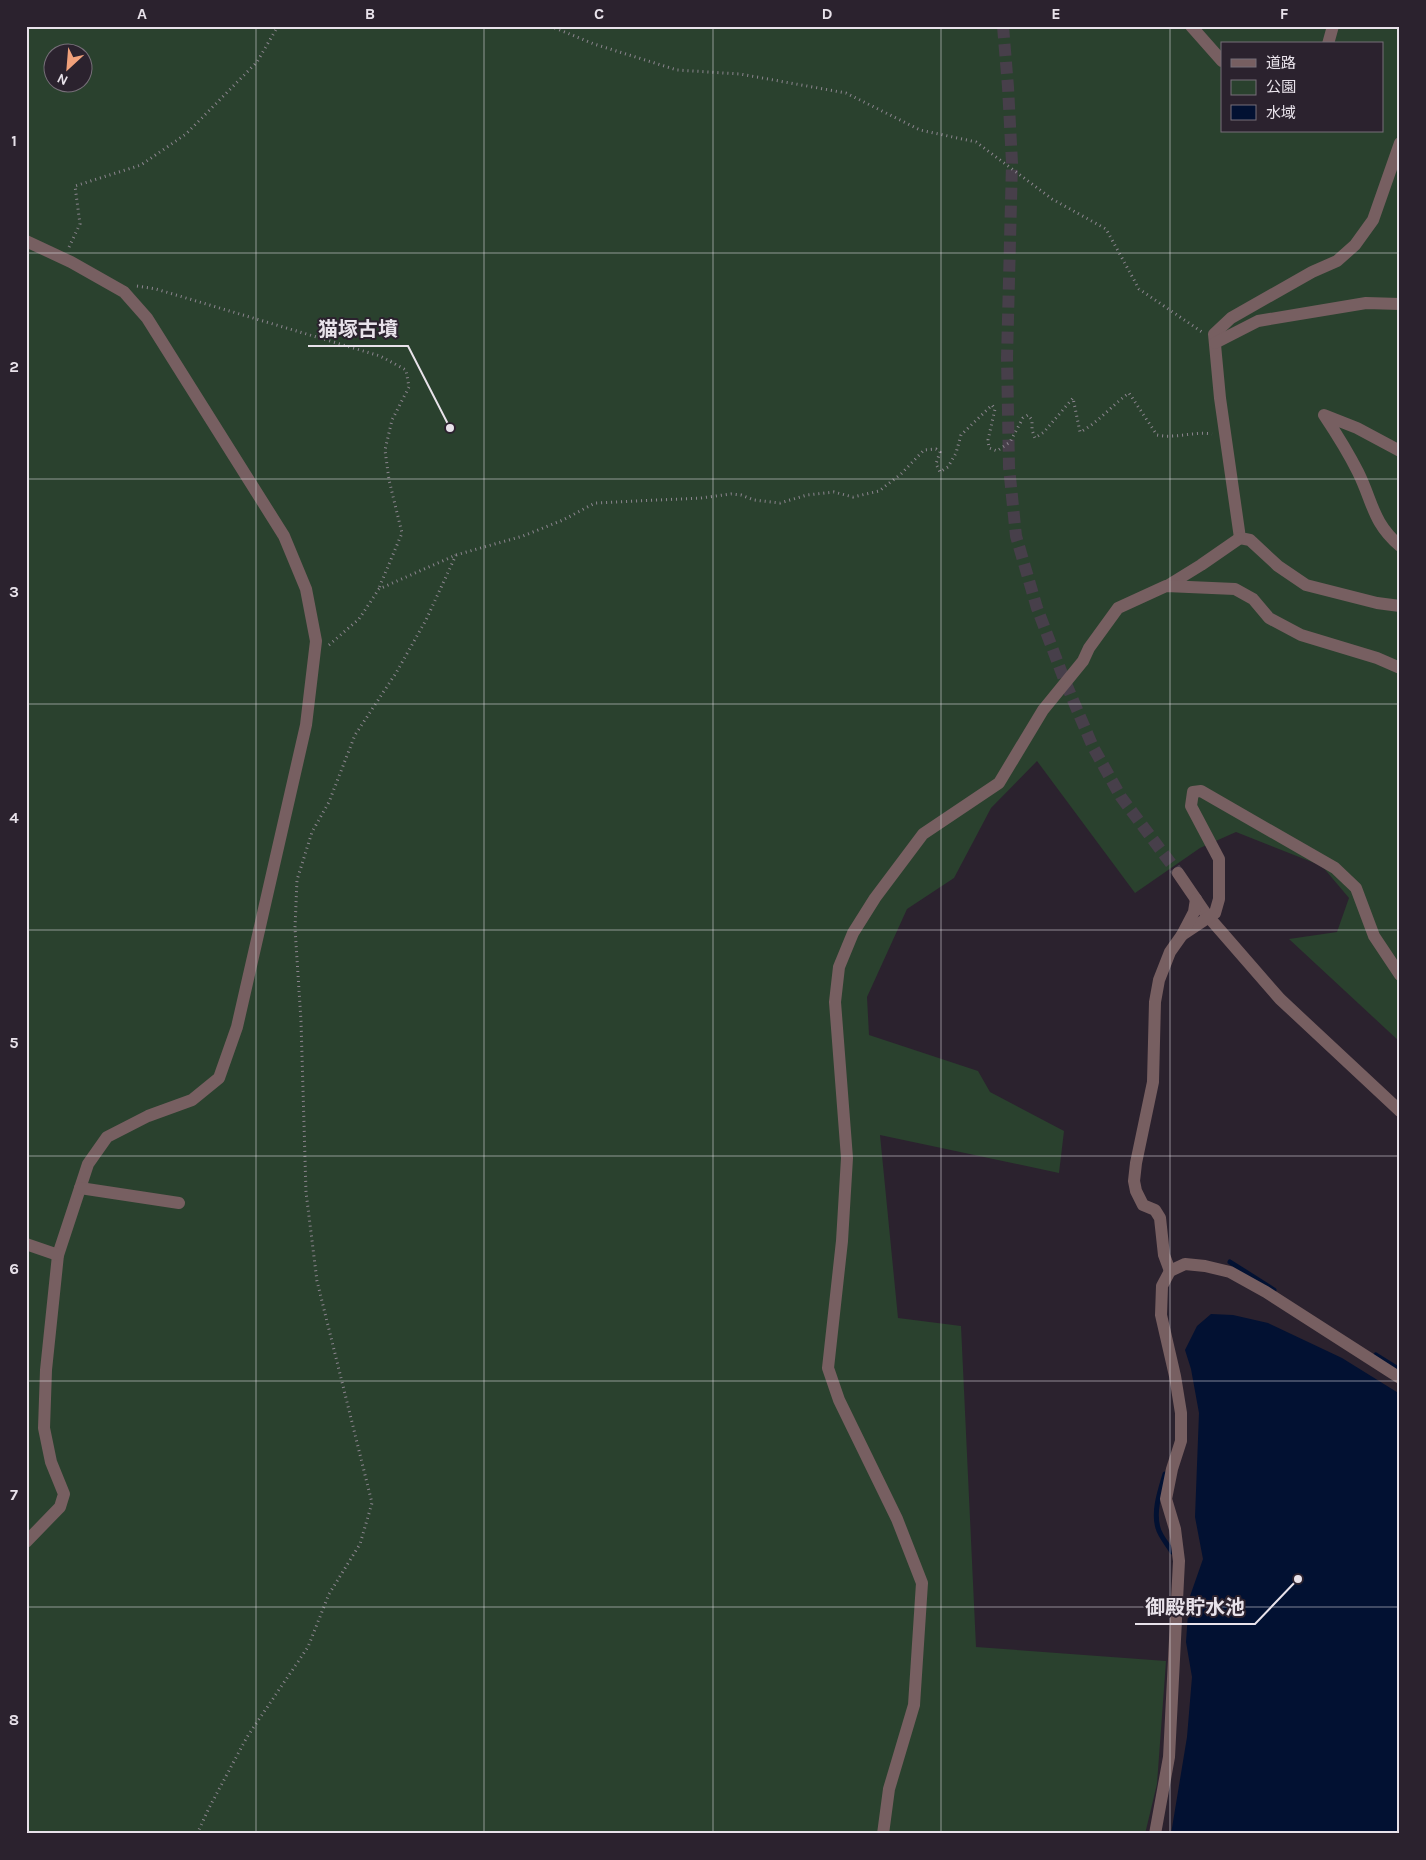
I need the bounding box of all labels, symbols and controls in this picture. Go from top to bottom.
text: A [137,4,147,23]
text: B [365,4,375,23]
text: C [594,4,604,23]
text: D [822,4,833,23]
text: E [1051,4,1061,23]
text: F [1280,4,1289,23]
north arrow [42,42,92,92]
legend [1221,42,1384,132]
text: 道路 [1266,54,1296,72]
text: N [54,69,71,89]
text: 公園 [1266,78,1296,96]
text: 水域 [1266,104,1296,122]
text: 1 [11,131,17,150]
callout: 猫塚古墳 [308,311,408,346]
text: 猫塚古墳 [318,318,398,341]
text: 2 [9,357,19,376]
text: 3 [9,582,19,601]
text: 4 [9,808,19,827]
text: 5 [9,1033,19,1052]
text: 6 [9,1259,19,1278]
text: 7 [10,1485,18,1504]
callout: 御殿貯水池 [1135,1589,1255,1624]
text: 御殿貯水池 [1145,1596,1245,1619]
text: 8 [9,1710,19,1729]

